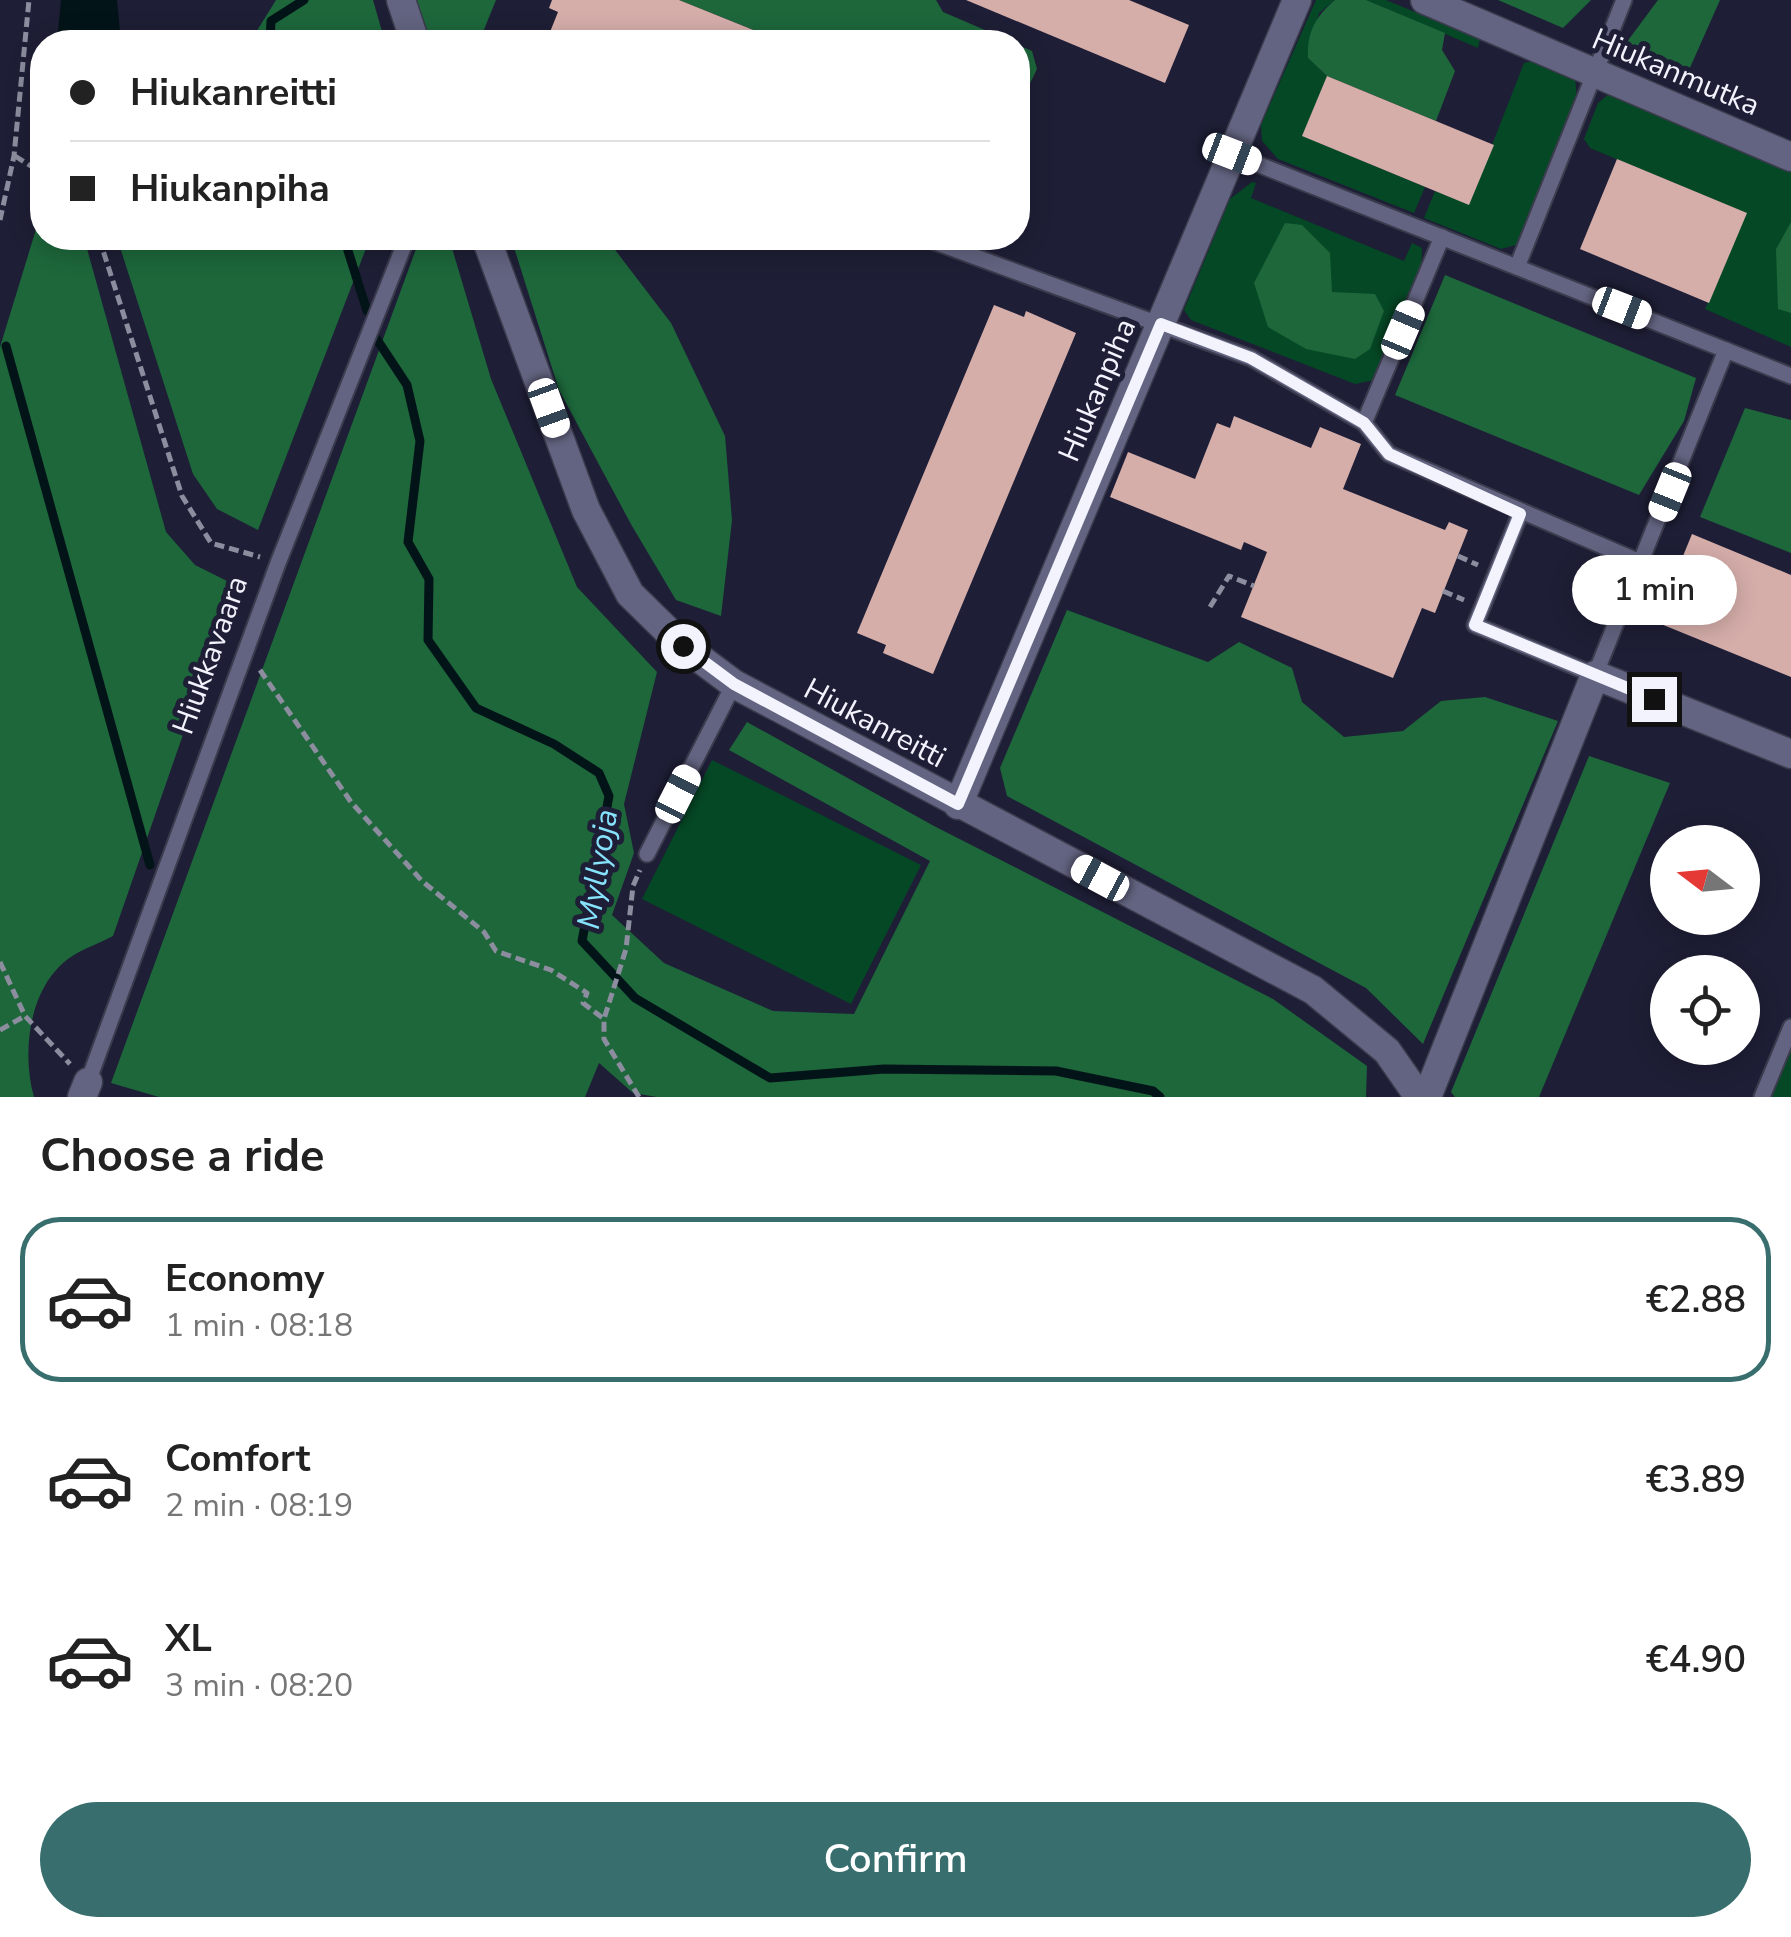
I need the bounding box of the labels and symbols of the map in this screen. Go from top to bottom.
street label: Hiukanmutka [1586,19,1766,126]
car [1199,129,1265,179]
car [1589,283,1655,333]
car [1377,297,1429,363]
street label: Hiukanpiha [1049,312,1146,468]
car [525,375,573,441]
car [1645,459,1695,525]
callout: 1 min [1572,554,1736,624]
street label: Hiukkavaara [163,570,258,740]
route start [661,624,706,669]
street label: Hiukanreitti [797,669,953,778]
route end [1632,677,1677,722]
car [651,760,705,828]
water label: Myllyoja [567,806,628,932]
north arrow [1650,825,1760,935]
car [1066,851,1134,905]

